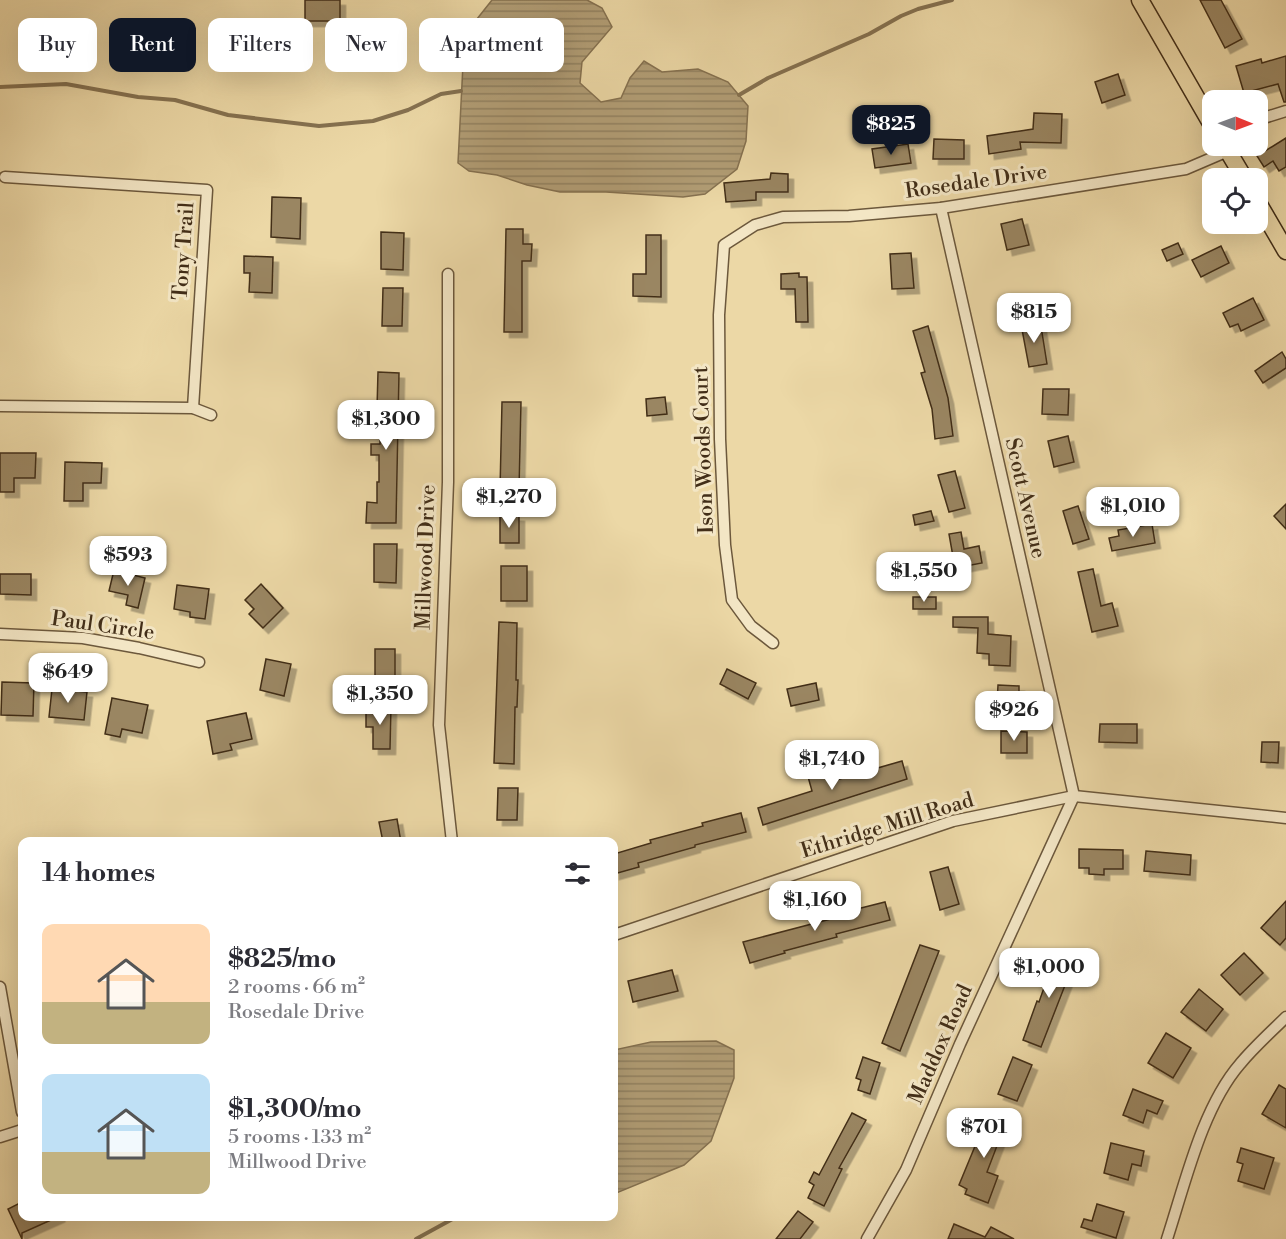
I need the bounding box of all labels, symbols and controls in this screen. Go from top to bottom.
chip: Buy [18,18,97,72]
chip: Rent [109,18,196,72]
chip: Filters [208,18,313,72]
chip: New [325,18,407,72]
chip: Apartment [419,18,564,72]
north arrow [1202,90,1268,156]
map controls [1202,90,1268,234]
pin: $825 [855,105,927,156]
text: $825 [866,112,916,137]
street label: Rosedale Drive [903,159,1049,205]
button: locate [1202,168,1268,234]
street label: Tony Trail [168,201,200,301]
pin: $815 [998,293,1070,344]
text: $815 [1011,300,1057,325]
street label: Ison Woods Court [688,365,720,534]
pin: $1,300 [337,400,435,451]
text: $1,300 [352,407,421,432]
street label: Scott Avenue [999,436,1051,561]
pin: $1,270 [460,478,558,529]
street label: Millwood Drive [410,484,442,630]
text: $1,270 [476,485,542,510]
pin: $1,010 [1084,487,1182,538]
text: $1,010 [1100,494,1166,519]
pin: $593 [92,536,164,587]
text: $593 [104,543,152,568]
pin: $1,550 [875,552,973,603]
text: $1,550 [890,559,958,584]
street label: Paul Circle [50,606,156,646]
pin: $649 [32,653,104,704]
text: $649 [43,660,93,685]
pin: $1,350 [331,675,429,726]
text: $1,350 [347,682,413,707]
pin: $926 [978,691,1050,742]
text: $926 [989,698,1039,723]
pin: $1,740 [783,740,881,791]
text: $1,740 [799,747,865,772]
street label: Ethridge Mill Road [798,787,977,865]
text: 14 homes [42,857,155,889]
icon: filters [561,857,594,890]
pin: $1,160 [766,881,864,932]
text: $1,160 [783,888,847,913]
text: $825/mo [228,943,336,975]
icon: home [90,948,162,1020]
pin: $1,000 [1000,948,1098,999]
text: $1,000 [1013,955,1085,980]
text: 2 rooms · 66 m² [228,975,365,1000]
street label: Maddox Road [903,981,979,1108]
text: Rosedale Drive [228,1000,364,1025]
text: $1,300/mo [228,1093,362,1125]
icon: home [90,1098,162,1170]
pin: $701 [948,1108,1020,1159]
text: $701 [961,1115,1007,1140]
text: 5 rooms · 133 m² [228,1125,371,1150]
text: Millwood Drive [228,1150,367,1175]

